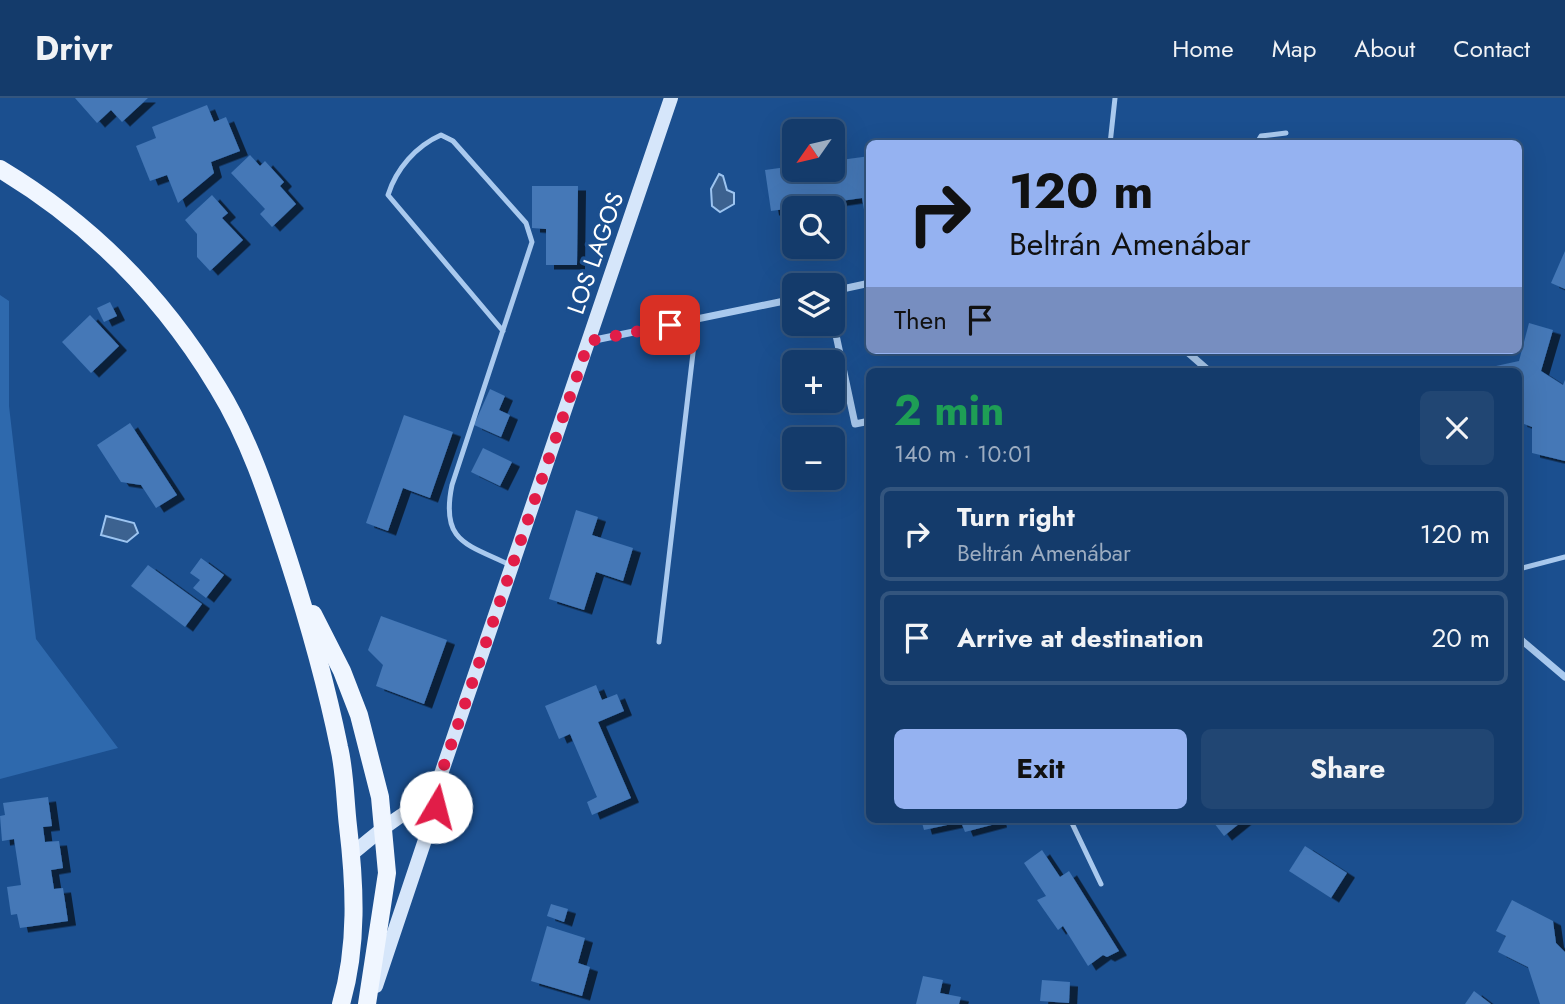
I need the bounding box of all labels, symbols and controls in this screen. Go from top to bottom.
text: Drivr [35,25,113,72]
text: Home [1172,31,1234,66]
text: Map [1272,31,1316,66]
text: About [1354,31,1415,66]
text: Contact [1453,31,1530,66]
north arrow [782,119,845,182]
map controls [782,119,845,490]
text: 120 m [1009,156,1153,226]
icon: right [894,168,985,259]
street label: LOS LAGOS [558,187,632,319]
button: search [782,196,845,259]
text: Beltrán Amenábar [1009,221,1251,267]
button: layers [782,273,845,336]
pin [640,295,700,355]
text: Then [894,301,947,339]
icon: arrive [961,301,999,339]
icon: arrive [651,306,689,344]
button: + [782,350,845,413]
text: 2 min [894,380,1004,441]
button: close [1420,391,1494,465]
button: − [782,427,845,490]
text: 140 m · 10:01 [894,437,1032,471]
text: Turn right [957,498,1075,536]
icon: right [898,515,936,553]
text: 120 m [1420,515,1490,553]
text: Beltrán Amenábar [957,536,1131,570]
icon: arrive [898,619,936,657]
text: Arrive at destination [957,619,1204,657]
text: 20 m [1432,619,1490,657]
button: Exit [894,729,1187,809]
button: Share [1201,729,1494,809]
position arrow [399,770,473,844]

